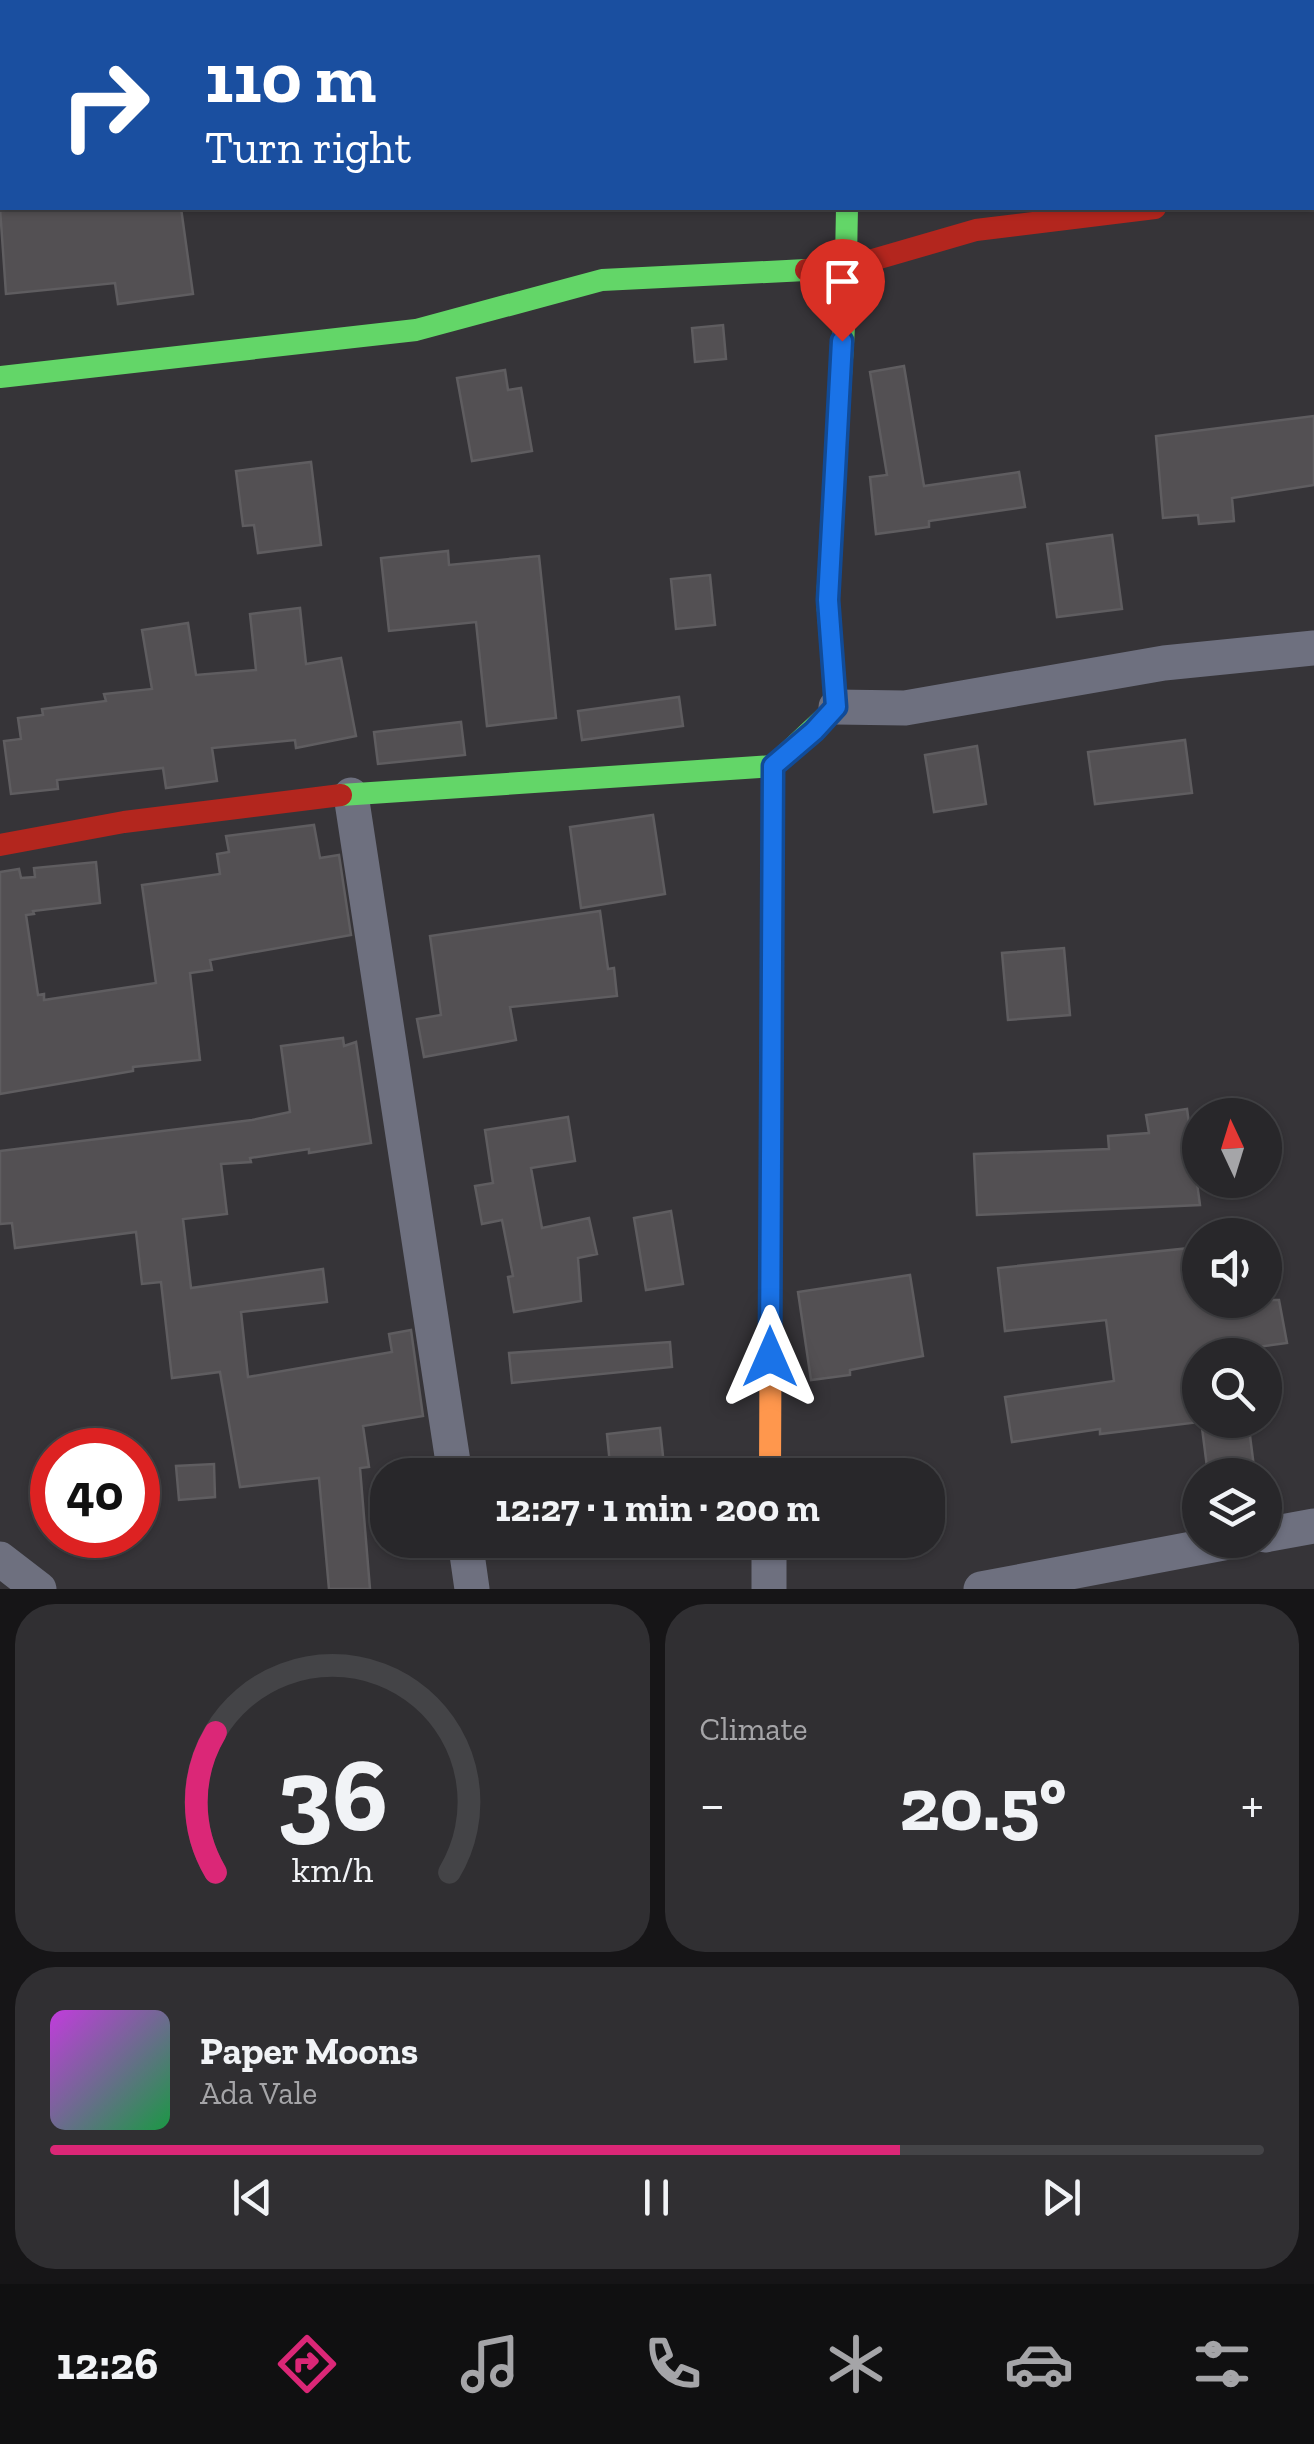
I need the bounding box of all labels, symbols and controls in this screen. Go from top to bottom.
text: 110 m [205,36,376,120]
icon: right [40,40,170,170]
text: Turn right [205,121,411,175]
pin [800,239,885,342]
icon: arrive [815,254,870,309]
north arrow [1182,1098,1282,1198]
map controls [1182,1098,1282,1558]
button: sound [1182,1218,1282,1318]
position arrow [718,1305,822,1409]
button: search [1182,1338,1282,1438]
speed limit sign: 40 [30,1428,160,1558]
button: layers [1182,1458,1282,1558]
text: 12:27 · 1 min · 200 m [495,1485,820,1531]
text: Climate [700,1710,808,1748]
text: 36 [277,1732,388,1857]
text: 20.5° [900,1759,1067,1849]
text: − [700,1771,725,1837]
text: + [1241,1771,1264,1837]
text: km/h [291,1848,373,1891]
text: Paper Moons [200,2028,418,2074]
text: Ada Vale [200,2074,317,2112]
icon: previous [225,2170,280,2225]
icon: pause [629,2170,684,2225]
icon: next [1034,2170,1089,2225]
icon: directions [272,2329,342,2399]
icon: music [455,2329,525,2399]
icon: phone [638,2329,708,2399]
icon: climate [821,2329,891,2399]
icon: car [1004,2329,1074,2399]
icon: filters [1187,2329,1257,2399]
text: 12:26 [57,2337,158,2391]

